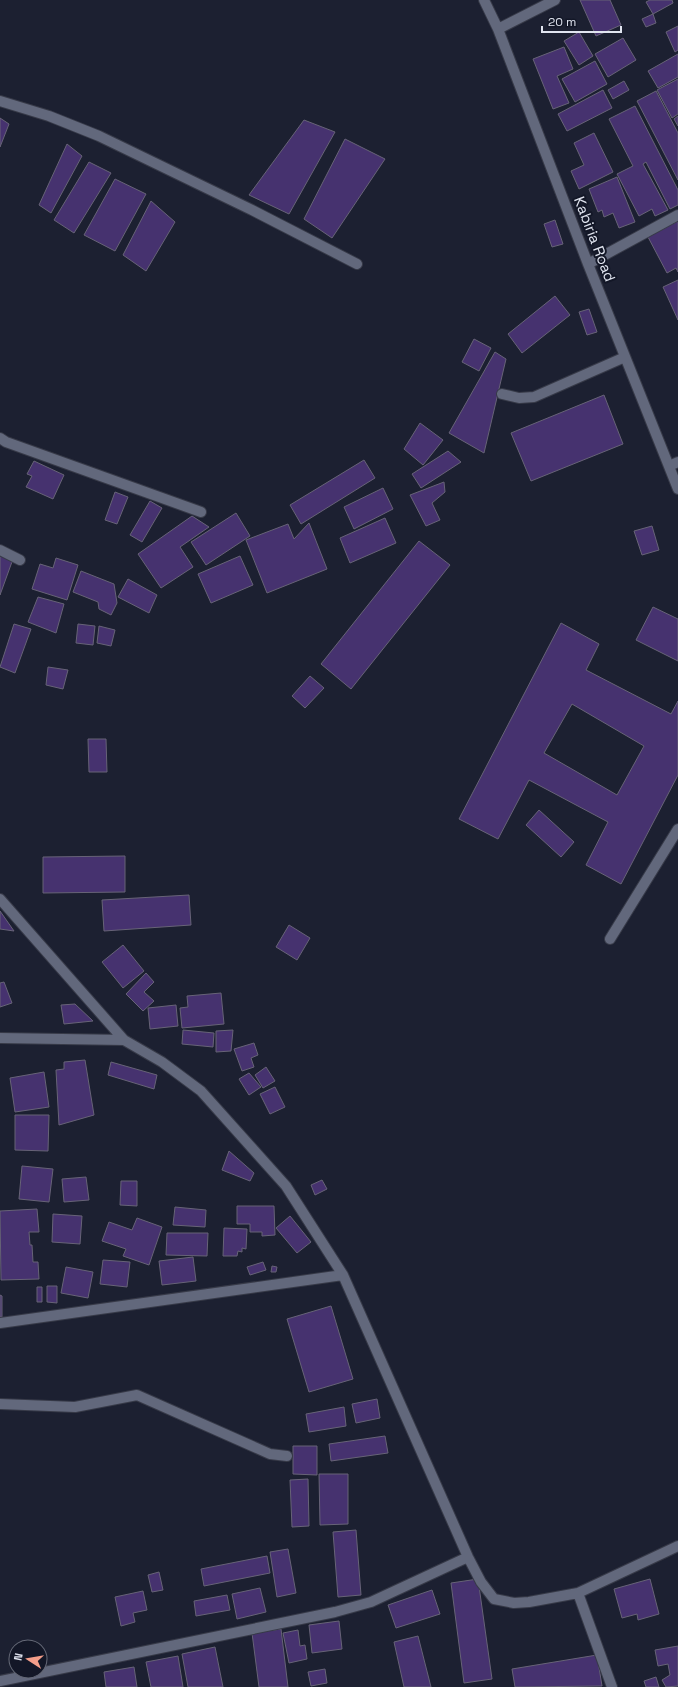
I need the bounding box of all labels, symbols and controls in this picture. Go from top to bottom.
scale bar [542,8,621,34]
text: 20 m [548,14,576,30]
street label: Kabiria Road [570,194,620,284]
north arrow [8,1639,48,1679]
text: N [11,1652,26,1662]

